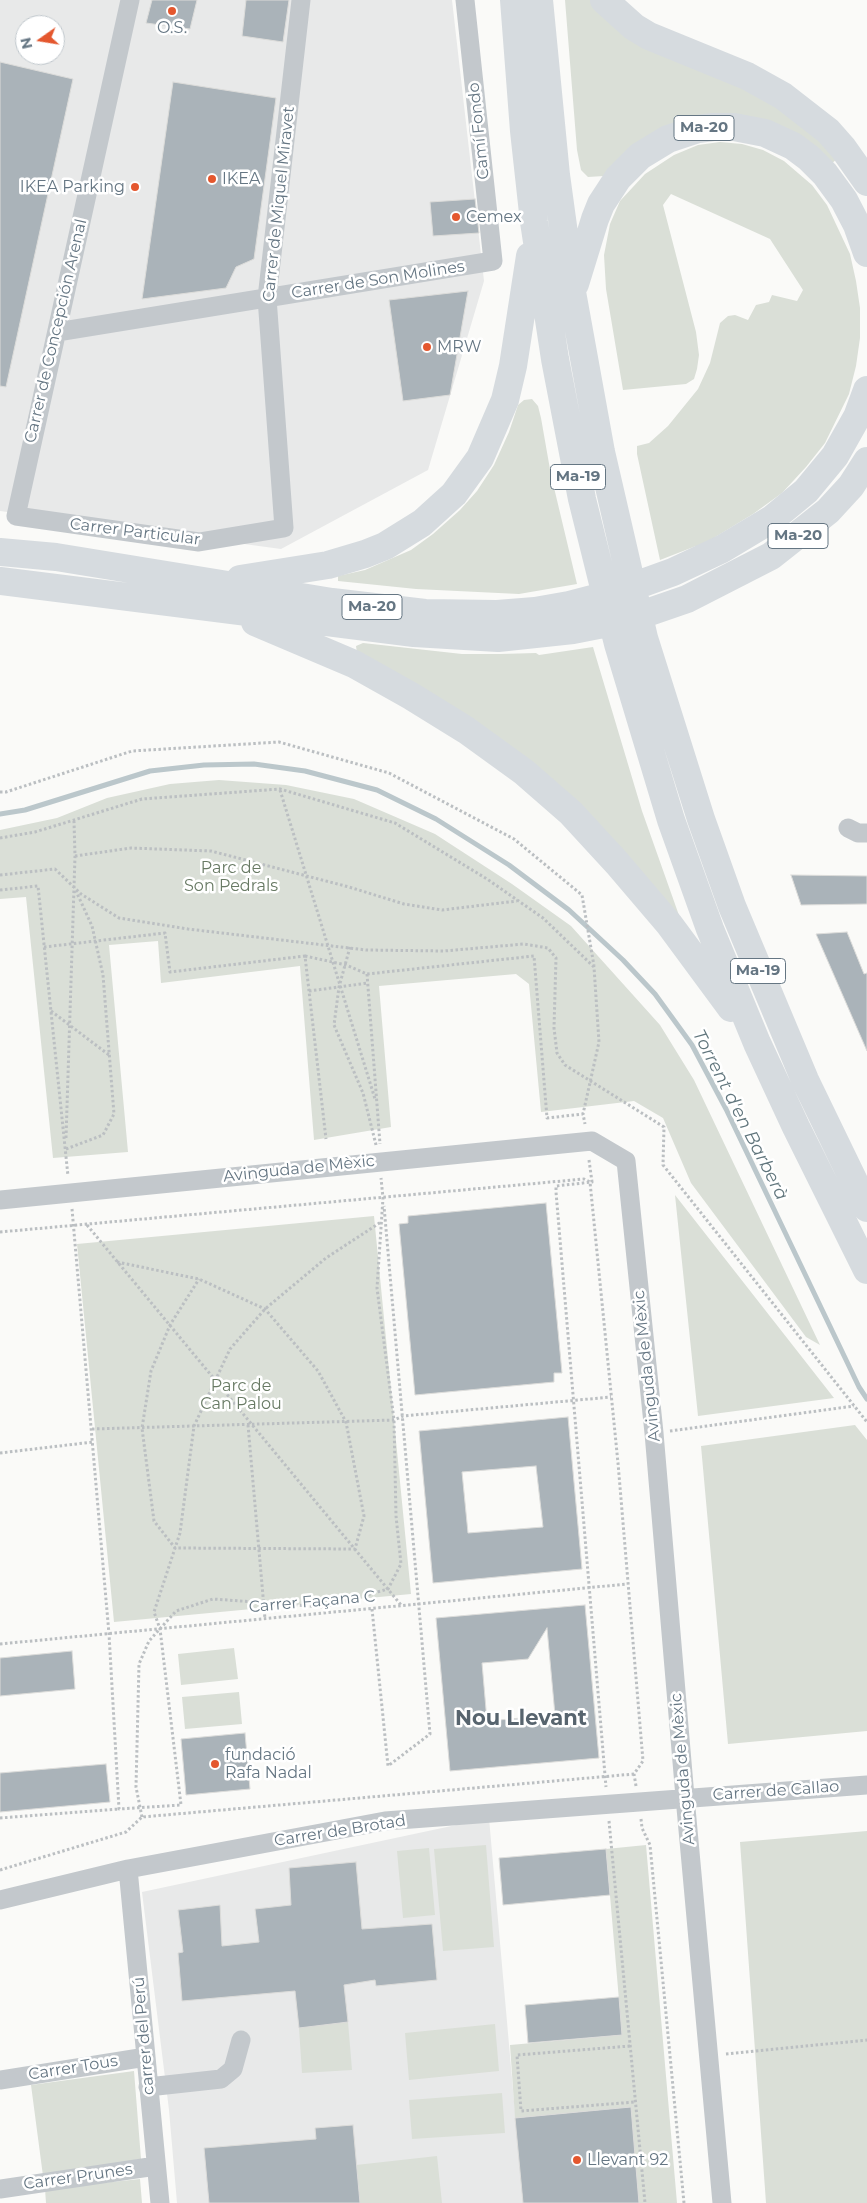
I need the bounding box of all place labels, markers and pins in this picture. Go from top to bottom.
marker: O.S. [166,5,178,17]
place label: O.S. [157,18,187,38]
place label: IKEA [222,169,260,189]
marker: IKEA [206,173,218,185]
place label: IKEA Parking [20,177,125,197]
marker: IKEA Parking [129,181,141,193]
place label: Cemex [466,207,522,227]
marker: Cemex [450,211,462,223]
place label: MRW [437,337,482,357]
marker: MRW [421,341,433,353]
place label: fundació Rafa Nadal [225,1745,312,1783]
marker: fundació Rafa Nadal [209,1758,221,1770]
place label: Llevant 92 [587,2150,668,2170]
marker: Llevant 92 [571,2154,583,2166]

